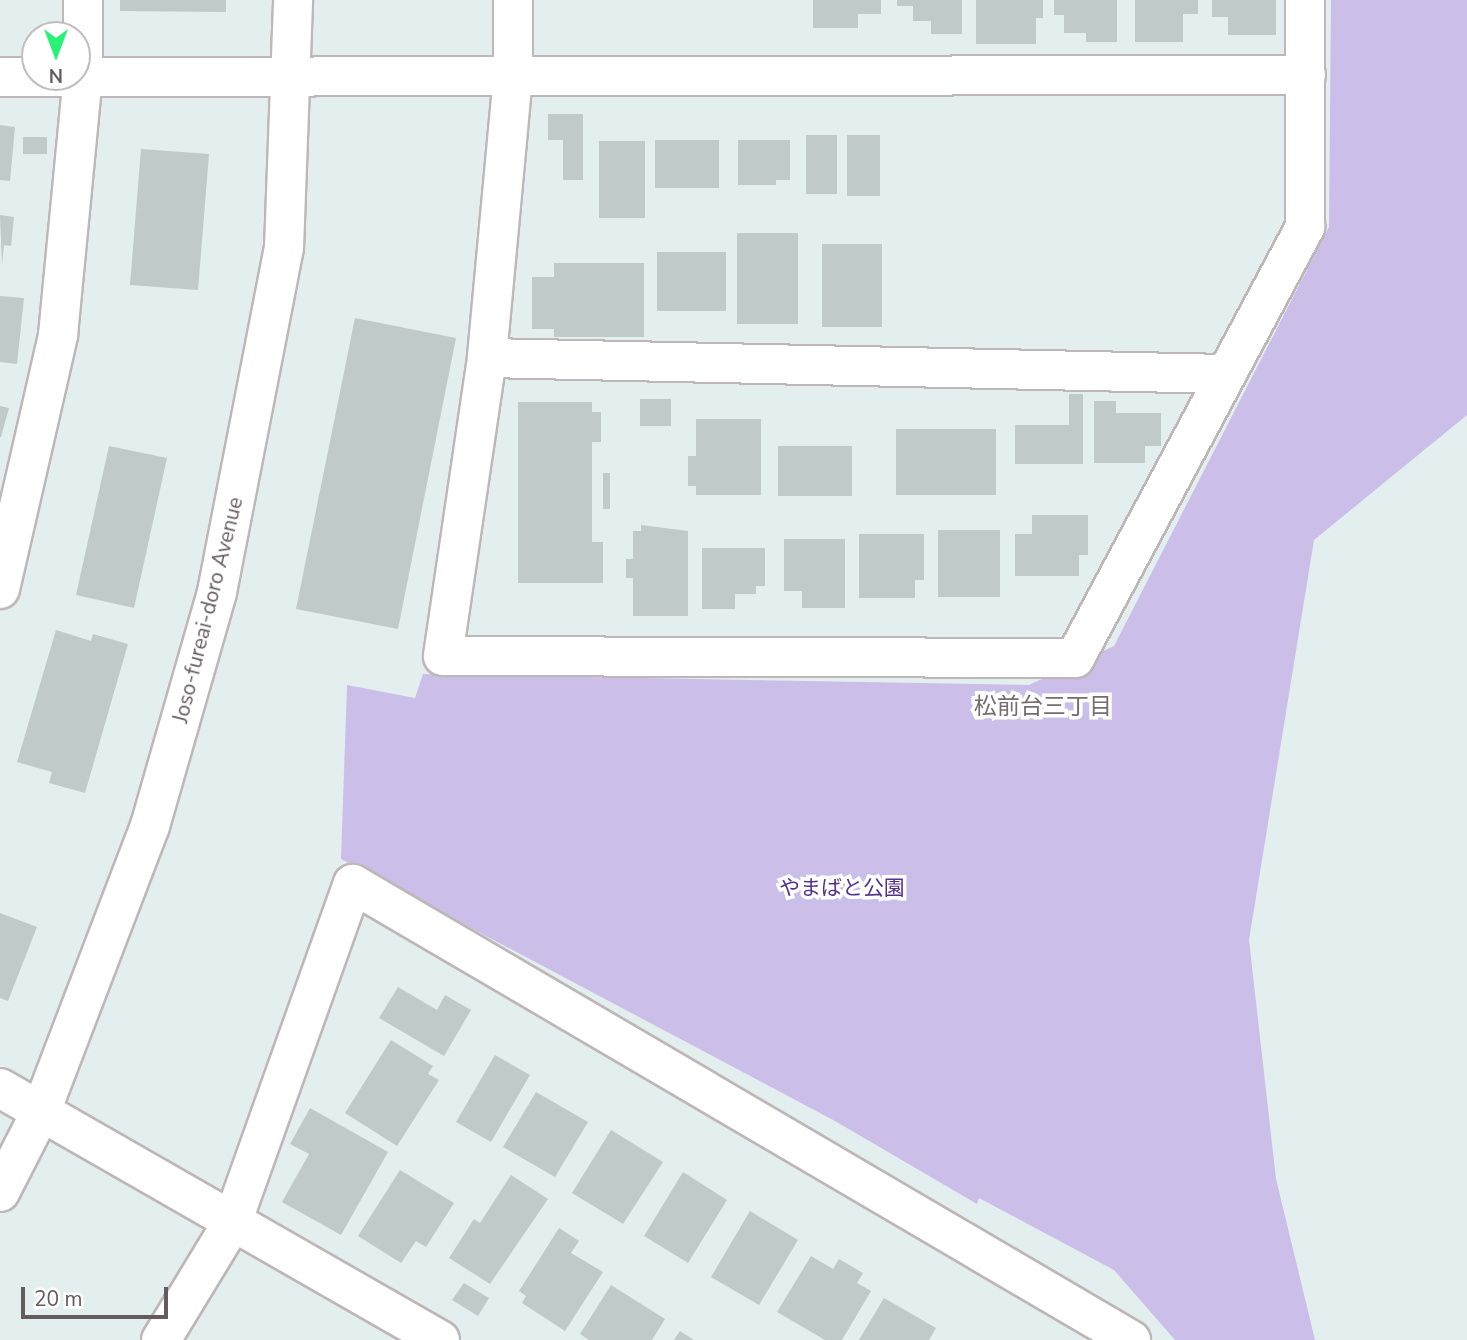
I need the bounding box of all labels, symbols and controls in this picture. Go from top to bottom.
north arrow [21,21,91,91]
text: N [49,62,63,88]
street label: Joso-fureai-doro Avenue [168,494,248,726]
district label: 松前台三丁目 [974,693,1112,721]
park label: やまばと公園 [779,875,905,901]
scale bar [24,1274,172,1318]
text: 20 m [34,1285,83,1313]

